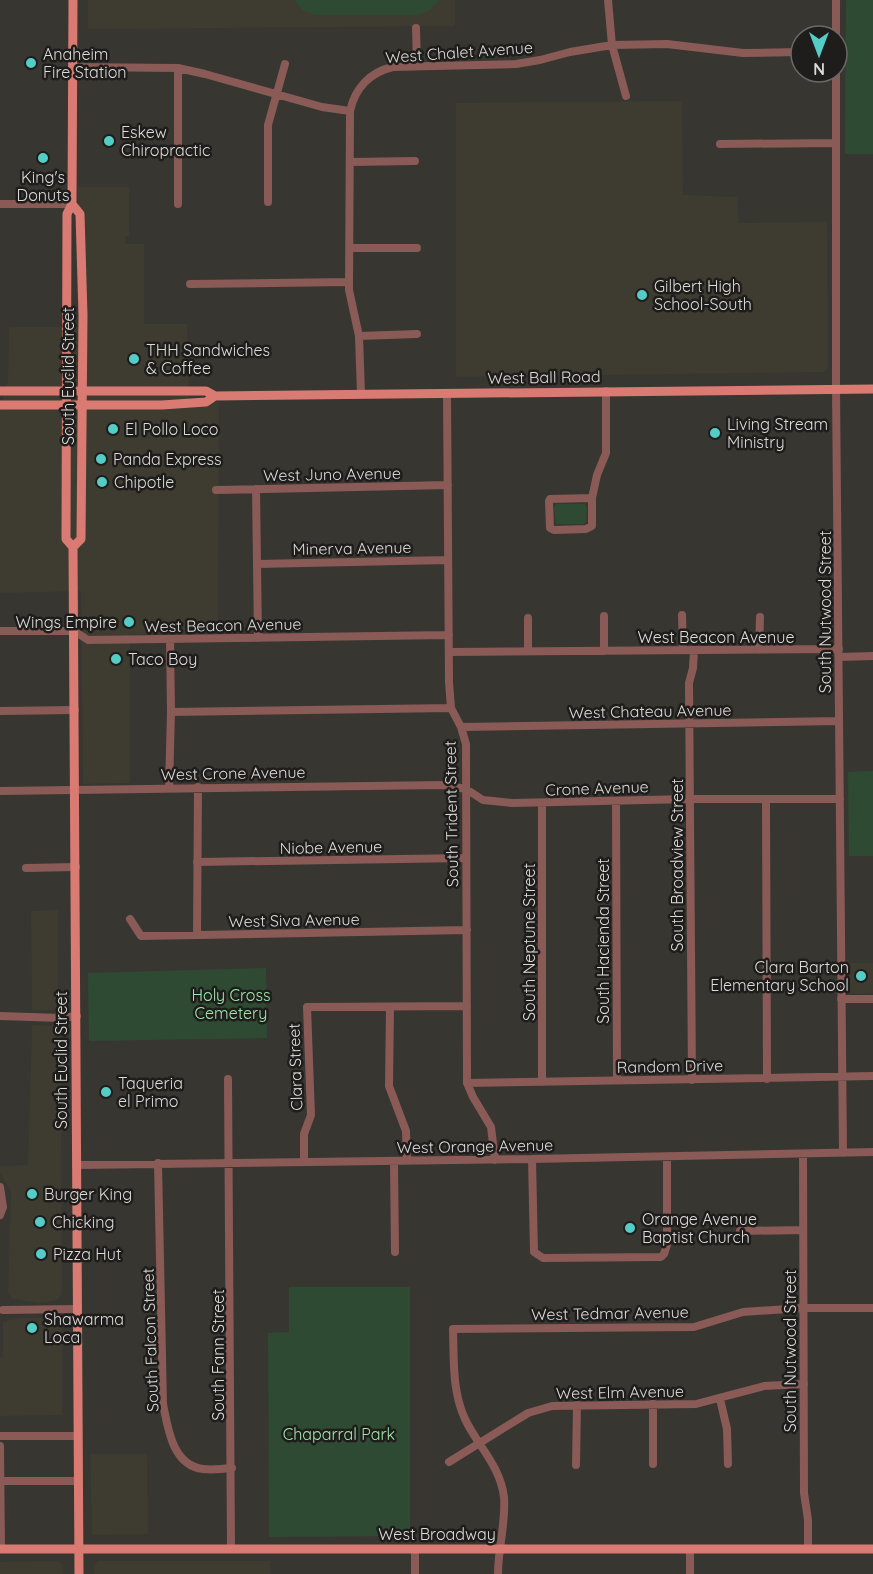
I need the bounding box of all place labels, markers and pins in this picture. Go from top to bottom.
place label: Anaheim Fire Station [43,44,127,82]
marker: Anaheim Fire Station [24,56,38,70]
place label: Eskew Chiropractic [121,122,210,160]
marker: Eskew Chiropractic [102,134,116,148]
marker: King's Donuts [36,151,50,165]
place label: King's Donuts [17,167,69,205]
place label: Gilbert High School-South [654,276,752,314]
marker: Gilbert High School-South [635,288,649,302]
place label: THH Sandwiches & Coffee [146,340,270,378]
marker: THH Sandwiches & Coffee [127,352,141,366]
place label: Living Stream Ministry [727,414,828,452]
place label: El Pollo Loco [125,419,219,439]
marker: El Pollo Loco [106,422,120,436]
marker: Living Stream Ministry [708,426,722,440]
place label: Panda Express [113,449,222,469]
marker: Panda Express [94,452,108,466]
place label: Chipotle [114,472,174,492]
marker: Chipotle [95,475,109,489]
place label: Wings Empire [16,612,117,632]
marker: Wings Empire [122,615,136,629]
place label: Taco Boy [128,649,197,669]
marker: Taco Boy [109,652,123,666]
place label: Clara Barton Elementary School [710,957,849,995]
marker: Clara Barton Elementary School [854,969,868,983]
place label: Taqueria el Primo [118,1073,183,1111]
marker: Taqueria el Primo [99,1085,113,1099]
place label: Burger King [44,1184,132,1204]
marker: Burger King [25,1187,39,1201]
place label: Orange Avenue Baptist Church [642,1209,757,1247]
place label: Chicking [52,1212,114,1232]
marker: Chicking [33,1215,47,1229]
marker: Orange Avenue Baptist Church [623,1221,637,1235]
place label: Pizza Hut [53,1244,121,1264]
marker: Pizza Hut [34,1247,48,1261]
place label: Shawarma Loca [44,1309,124,1347]
marker: Shawarma Loca [25,1321,39,1335]

